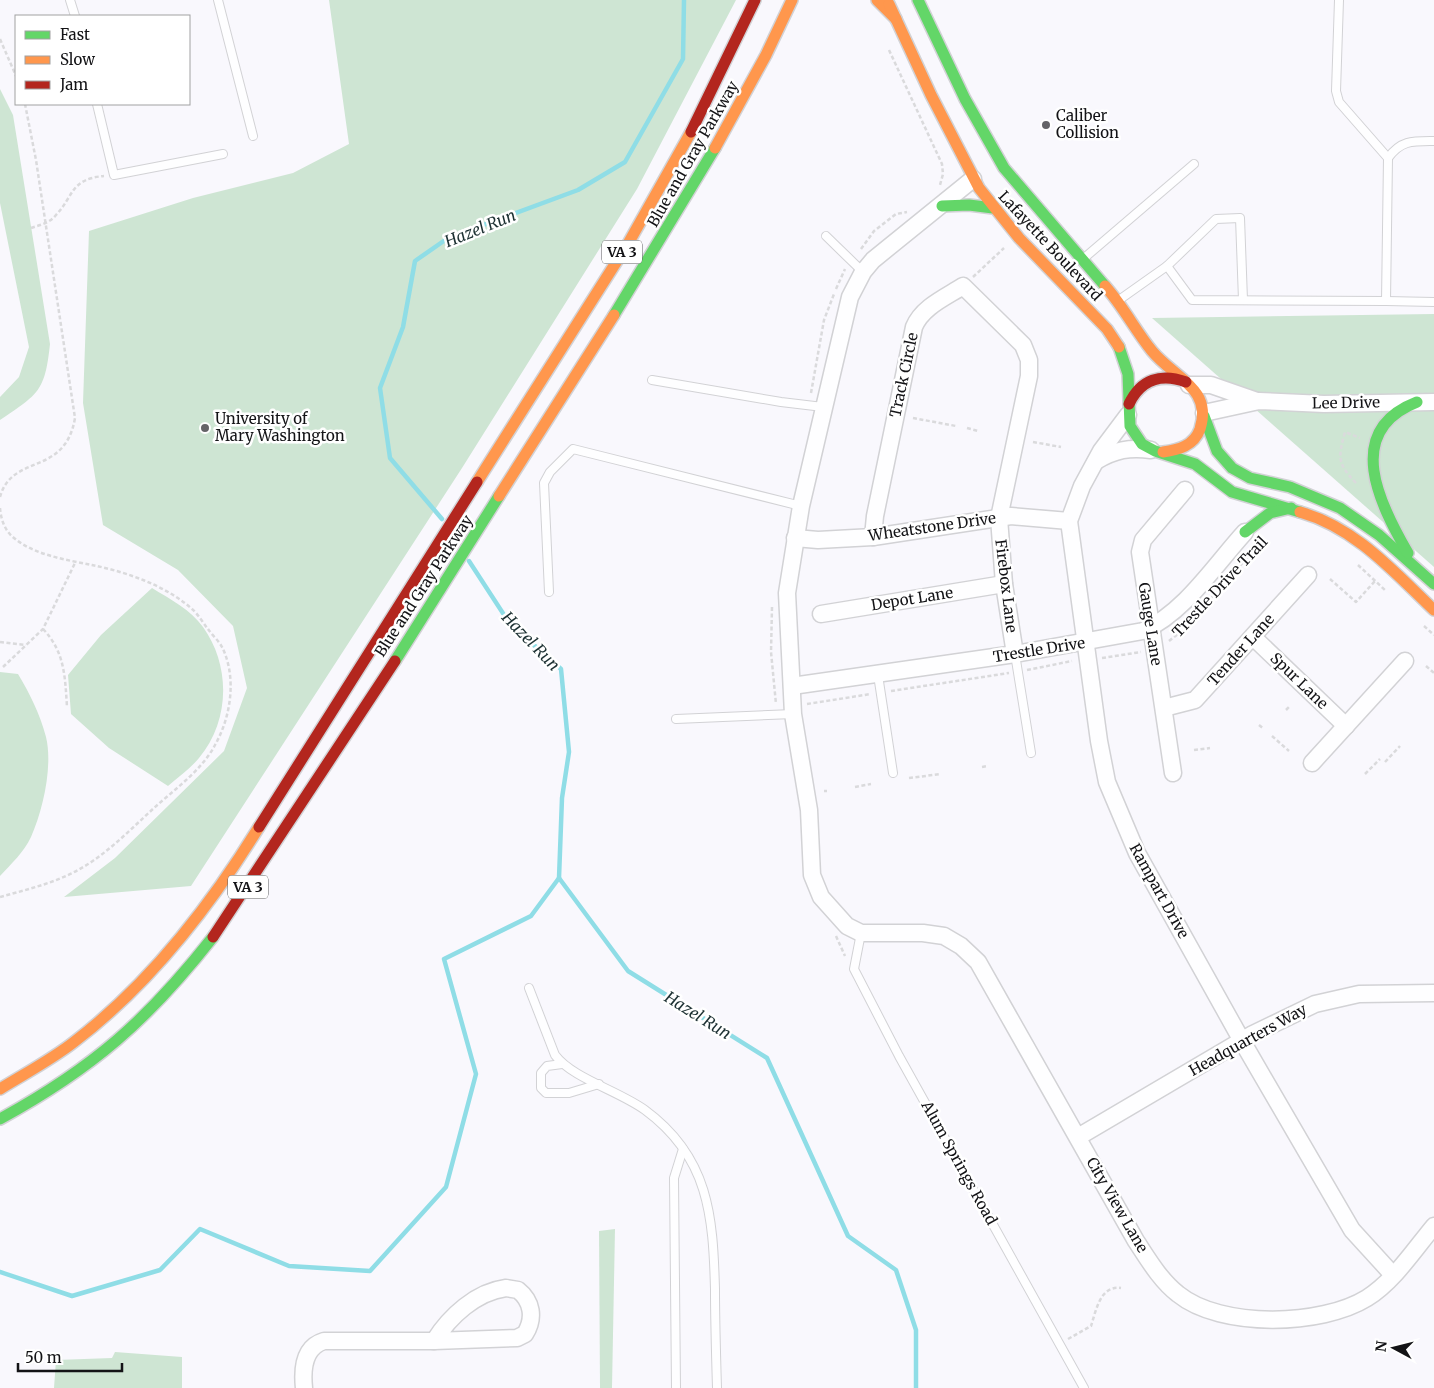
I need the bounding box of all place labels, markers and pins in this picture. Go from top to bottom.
place label: Caliber Collision [1056,106,1119,142]
marker: Caliber Collision [1040,119,1052,131]
place label: University of Mary Washington [215,409,345,445]
marker: University of Mary Washington [199,422,211,434]

